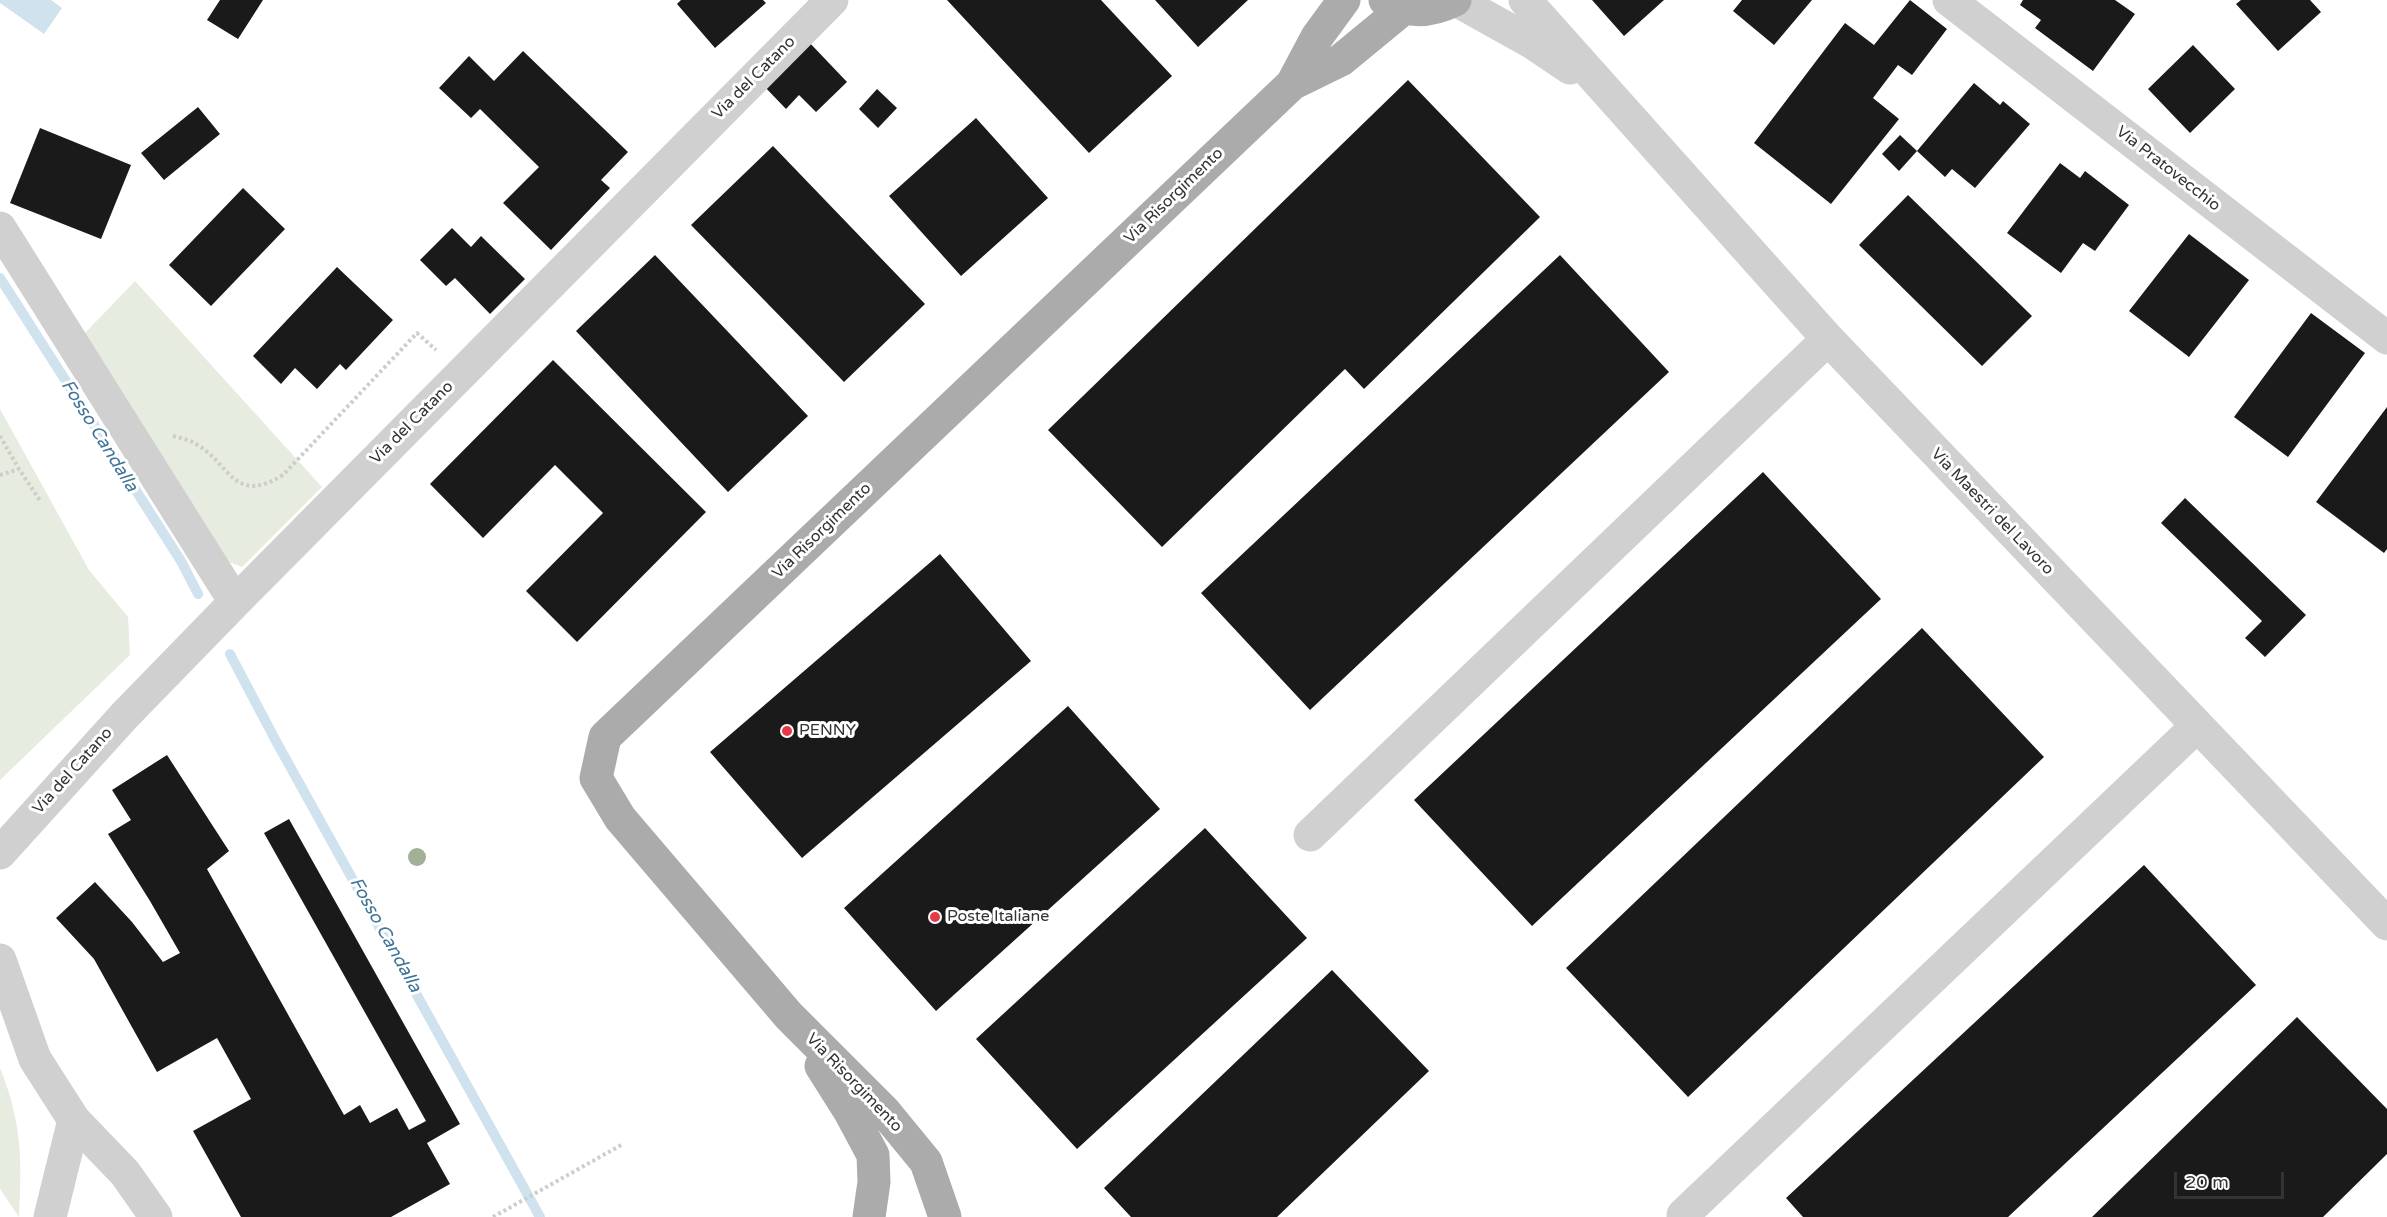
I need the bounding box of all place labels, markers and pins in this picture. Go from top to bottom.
place label: PENNY [799,721,856,741]
marker: PENNY [780,724,794,738]
place label: Poste Italiane [947,907,1049,927]
marker: Poste Italiane [928,910,942,924]

